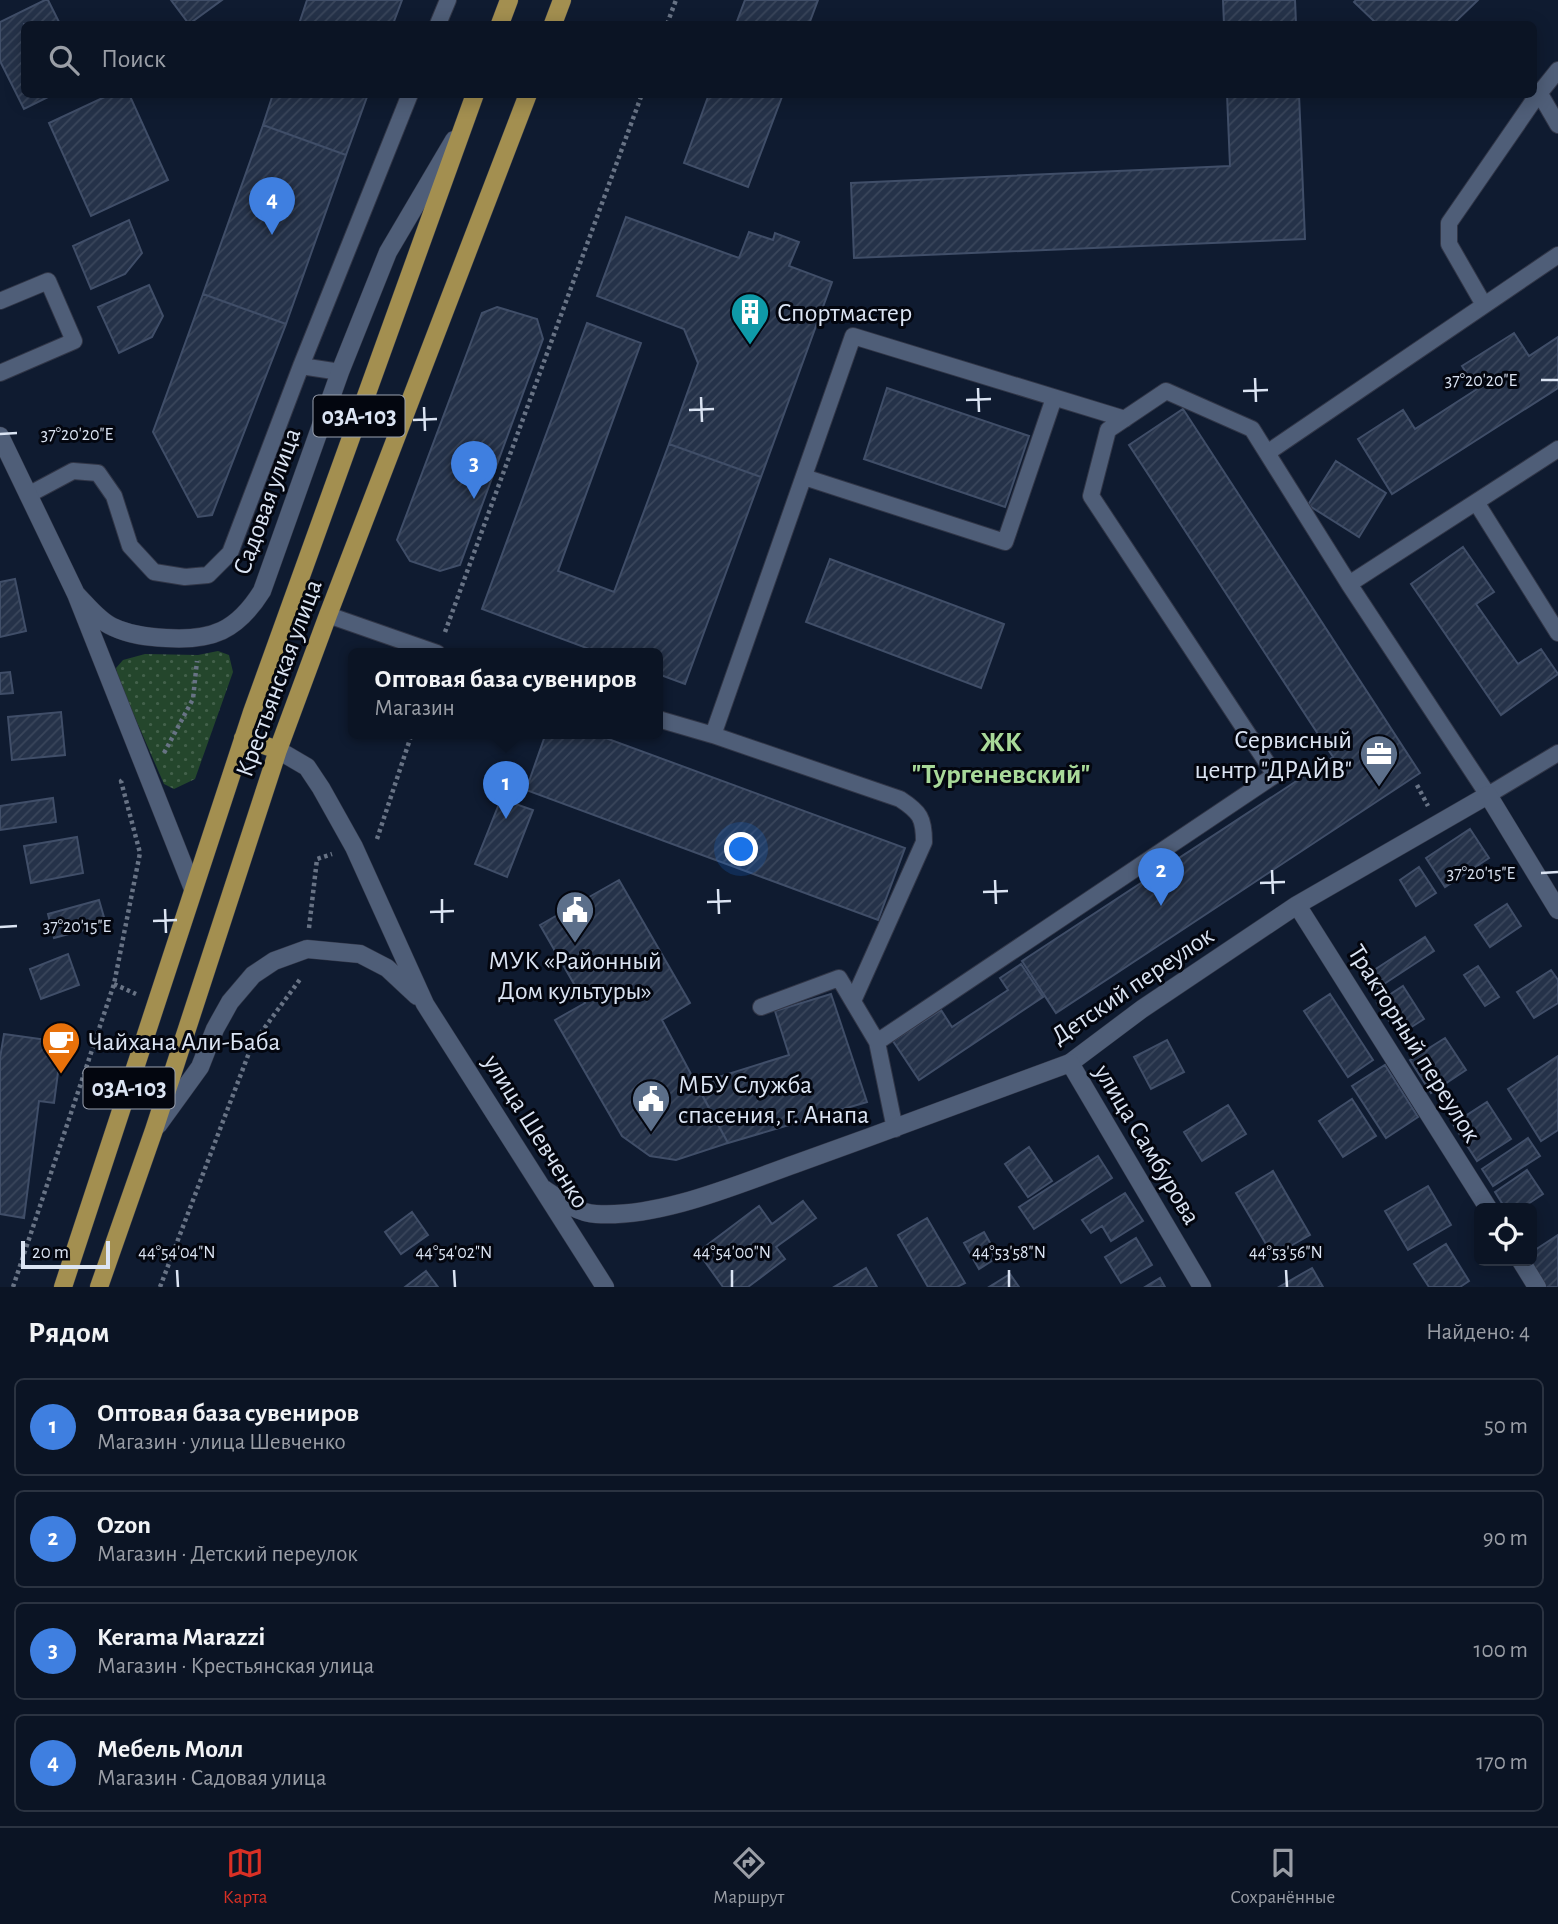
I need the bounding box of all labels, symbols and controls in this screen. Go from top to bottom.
search box [21,21,1537,98]
icon: search [45,41,83,79]
text: Поиск [101,46,166,72]
pin: 4 [249,177,295,235]
building icon: Спортмастер [729,291,771,346]
place label: Спортмастер [777,300,912,326]
text: 37°20'20"E [1445,372,1517,390]
road number: 03А-103 [314,396,404,436]
street label: Садовая улица [228,424,306,578]
text: 37°20'20"E [41,426,113,444]
pin: 3 [451,441,497,499]
street label: Крестьянская улица [231,576,327,780]
popup [348,648,663,739]
text: Оптовая база сувениров [374,666,637,692]
text: Магазин [374,697,455,720]
place label: Сервисный центр "ДРАЙВ" [1195,727,1352,783]
district label: ЖК "Тургеневский" [912,729,1090,789]
office icon: Сервисный центр "ДРАЙВ" [1358,733,1400,788]
pin: 1 [483,761,529,819]
your location [724,832,758,866]
pin: 2 [1138,848,1184,906]
text: 37°20'15"E [1447,865,1515,883]
public building icon: МУК «Районный Дом культуры» [554,889,596,944]
text: 37°20'15"E [43,918,111,936]
street label: Детский переулок [1047,922,1218,1050]
street label: Тракторный переулок [1343,940,1485,1147]
place label: МУК «Районный Дом культуры» [488,948,662,1004]
cafe icon: Чайхана Али-Баба [40,1020,82,1075]
place label: Чайхана Али-Баба [88,1029,280,1055]
street label: улица Шевченко [478,1049,594,1213]
street label: улица Самбурова [1089,1059,1205,1229]
road number: 03А-103 [83,1068,174,1108]
place label: МБУ Служба спасения, г. Анапа [678,1072,869,1128]
public building icon: МБУ Служба спасения, г. Анапа [630,1078,672,1133]
map controls [1474,1203,1537,1266]
button: locate [1474,1203,1537,1266]
scale bar [21,1238,110,1270]
text: 20 m [32,1243,69,1262]
text: 44°54'04"N [138,1244,216,1262]
text: 44°54'02"N [416,1244,492,1262]
text: 44°54'00"N [693,1244,771,1262]
text: 44°53'58"N [972,1244,1046,1262]
text: 44°53'56"N [1249,1244,1323,1262]
text: Рядом [28,1318,110,1348]
text: Найдено: 4 [1426,1321,1530,1344]
text: Оптовая база сувениров [97,1400,359,1426]
text: 1 [49,1415,57,1438]
text: 50 m [1484,1415,1528,1438]
text: Магазин · улица Шевченко [97,1431,346,1454]
text: Ozon [97,1512,151,1538]
text: 2 [48,1527,58,1550]
text: 90 m [1483,1527,1528,1550]
text: Магазин · Детский переулок [97,1543,358,1566]
text: Kerama Marazzi [97,1624,265,1650]
text: 3 [48,1639,58,1662]
text: 100 m [1474,1639,1528,1662]
text: Магазин · Крестьянская улица [97,1655,374,1678]
text: Мебель Молл [97,1736,243,1762]
text: 4 [47,1751,59,1774]
text: 170 m [1476,1751,1528,1774]
text: Магазин · Садовая улица [97,1767,327,1790]
tab: Карта [223,1844,267,1909]
tab: Маршрут [713,1844,784,1909]
tab: Сохранённые [1230,1844,1335,1909]

